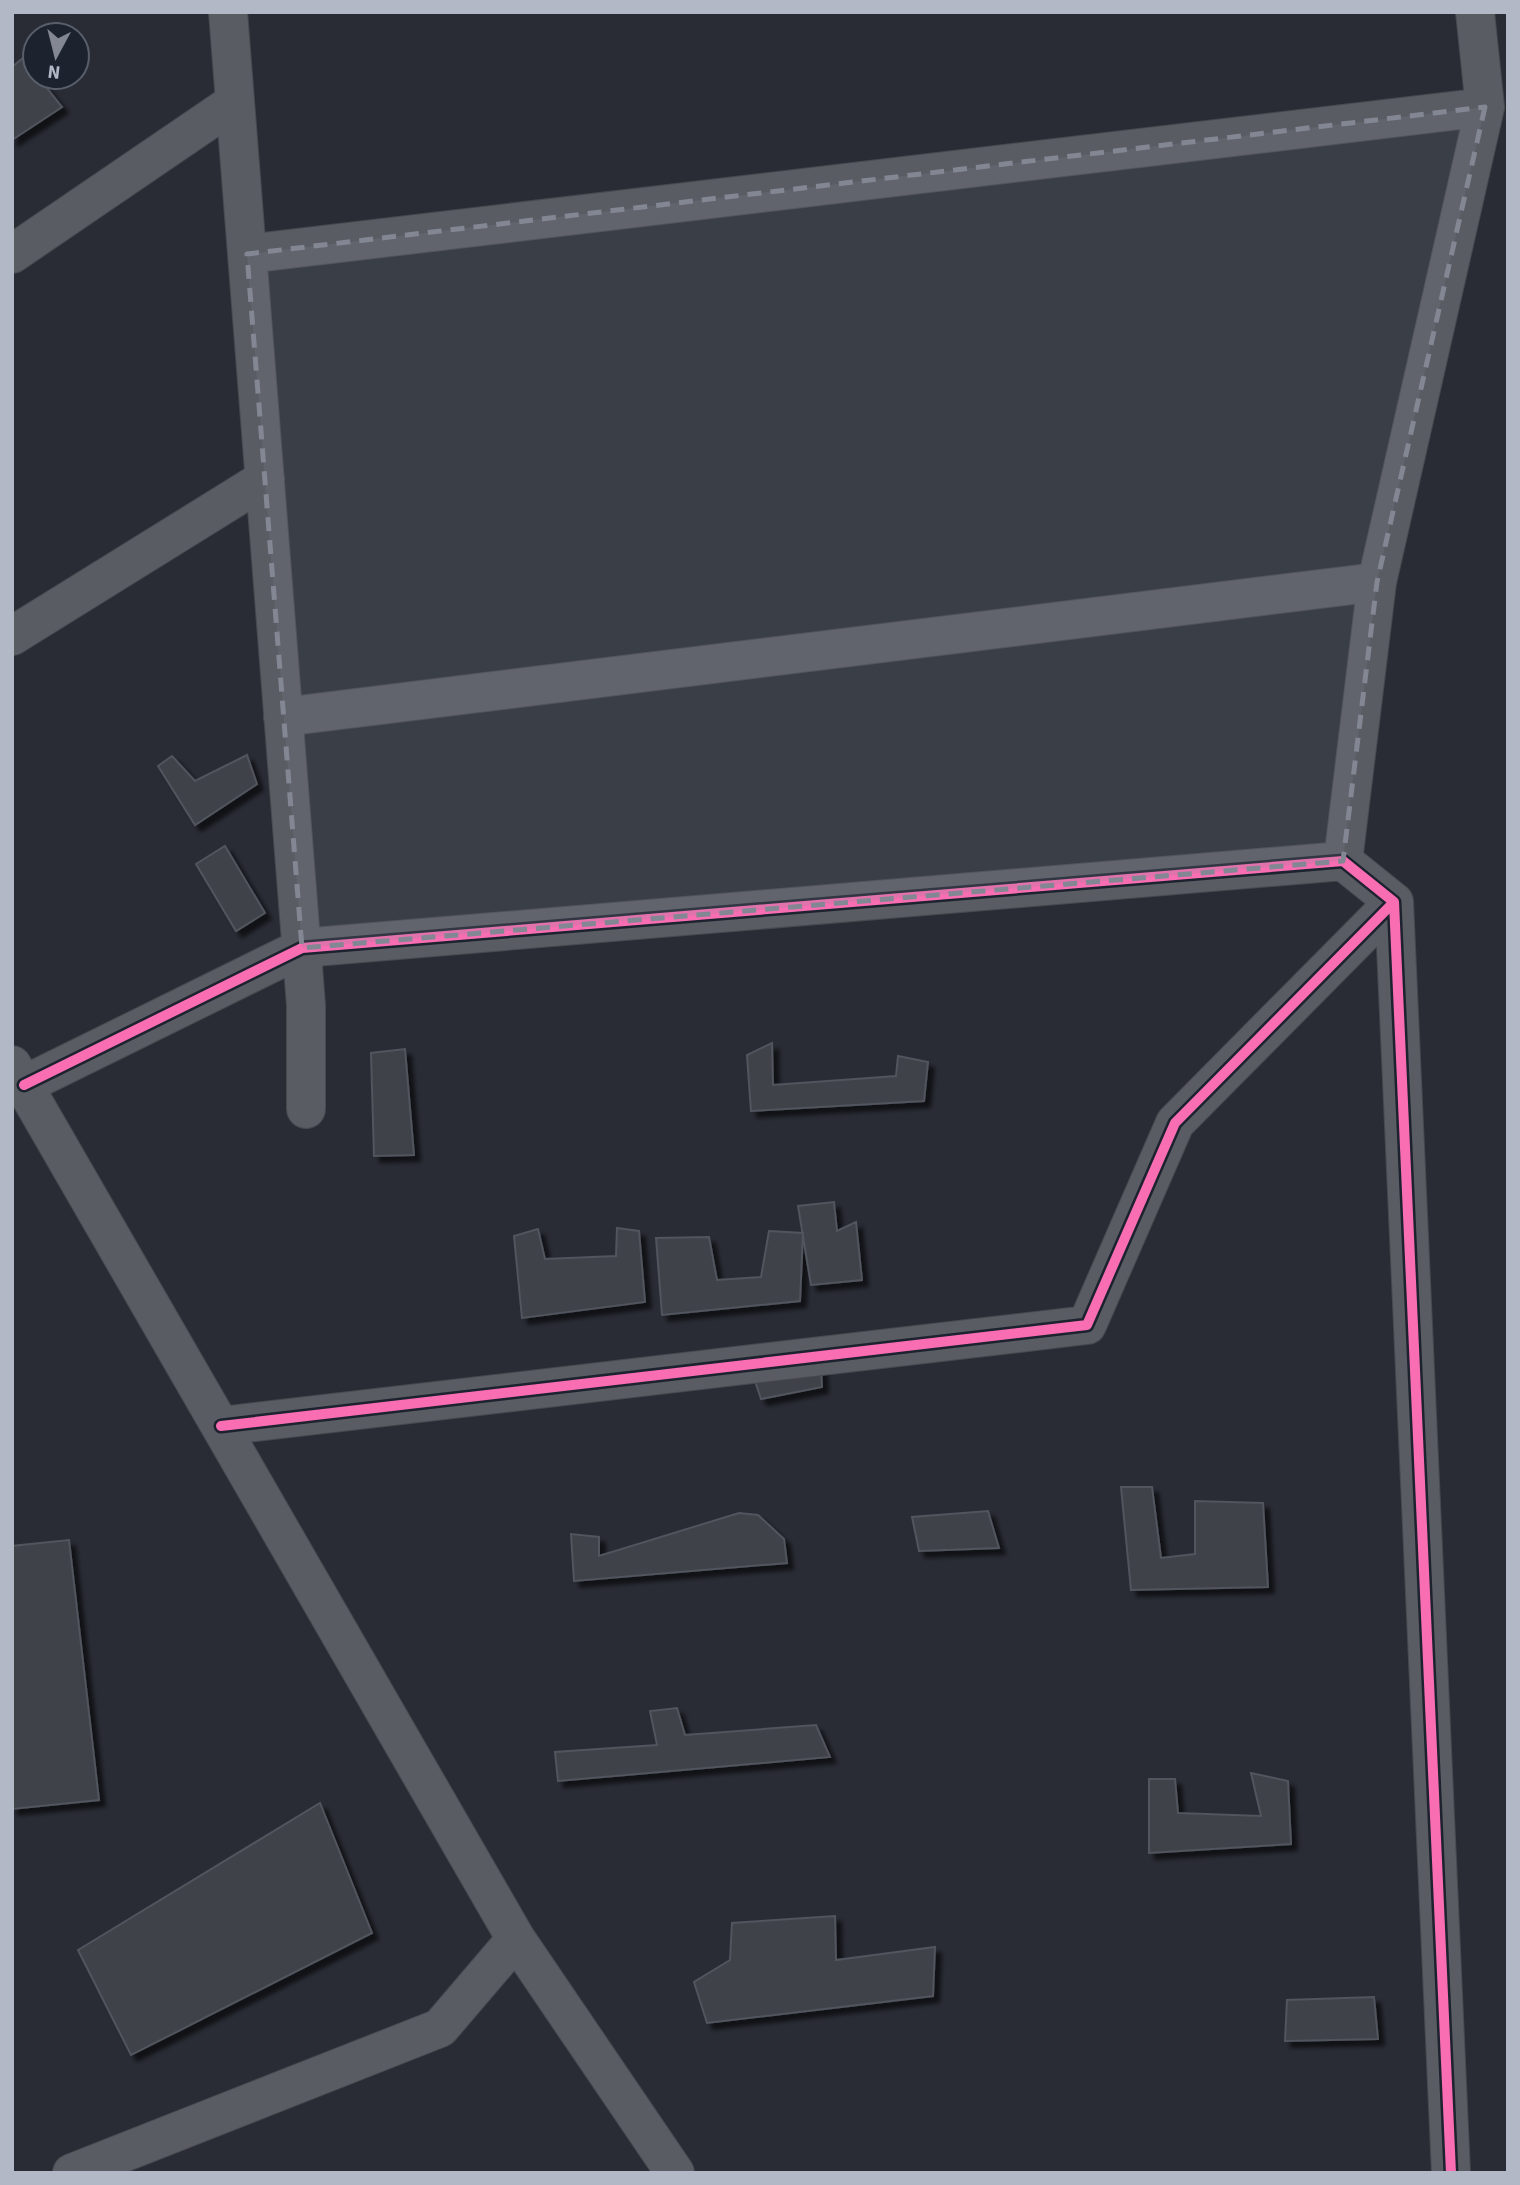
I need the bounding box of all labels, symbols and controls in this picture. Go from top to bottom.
north arrow [21,21,91,91]
text: N [46,57,62,86]

